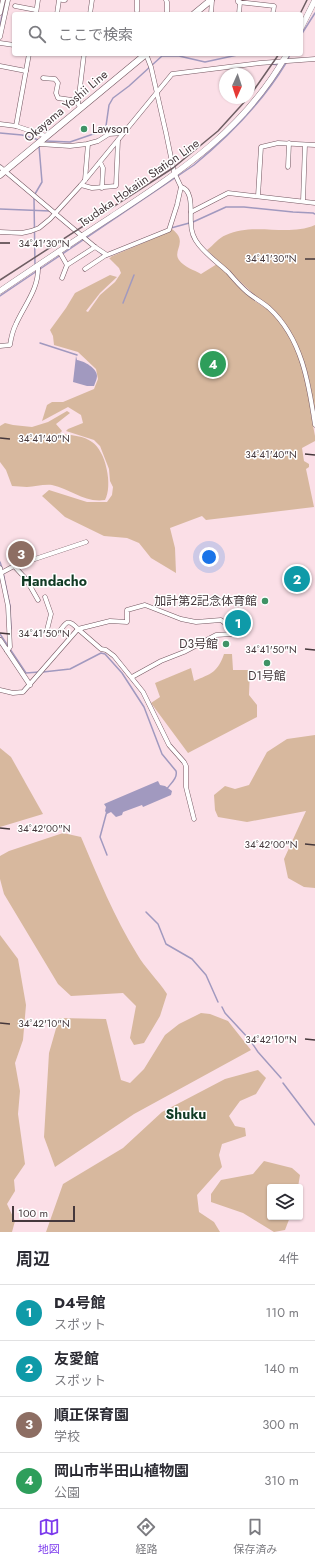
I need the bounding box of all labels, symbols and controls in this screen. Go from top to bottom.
search box [12,12,303,56]
icon: search [26,23,48,45]
text: ここで検索 [58,24,133,46]
street label: Okayama Yoshii Line [20,66,112,146]
north arrow [219,68,255,104]
place label: Lawson [92,120,129,138]
marker: Lawson [79,124,89,134]
street label: Tsudaka Hokaiin Station Line [75,134,203,232]
text: 34°41'30"N [18,236,70,251]
text: 34°41'30"N [245,251,297,266]
pin: 4 [200,349,226,379]
text: 34°41'40"N [18,431,70,446]
text: 34°41'40"N [245,447,297,462]
pin: 3 [8,539,34,569]
your location [199,547,219,567]
pin: 2 [284,564,310,594]
district label: Handacho [21,571,87,591]
place label: 加計第2記念体育館 [154,592,257,610]
marker: 加計第2記念体育館 [260,596,270,606]
pin: 1 [225,608,251,638]
text: 34°41'50"N [18,626,70,641]
place label: D3号館 [179,635,218,653]
marker: D3号館 [221,639,231,649]
text: 34°41'50"N [245,642,297,657]
marker: D1号館 [262,658,272,668]
place label: D1号館 [248,667,286,685]
text: 34°42'00"N [18,821,70,836]
text: 34°42'00"N [245,837,297,852]
text: 34°42'10"N [18,1016,70,1031]
text: 34°42'10"N [245,1032,297,1047]
district label: Shuku [166,1104,206,1124]
map controls [267,1184,303,1220]
button: layers [267,1184,303,1220]
scale bar [12,1204,75,1223]
text: 100 m [18,1205,48,1221]
text: 周辺 [16,1247,50,1271]
text: 4件 [278,1249,299,1268]
text: D4号館 [54,1292,105,1314]
text: 1 [26,1303,32,1322]
text: 110 m [265,1303,299,1322]
text: スポット [54,1315,106,1334]
text: 友愛館 [54,1348,99,1370]
text: 2 [25,1359,33,1378]
text: 140 m [264,1359,299,1378]
text: スポット [54,1371,106,1390]
text: 順正保育園 [54,1404,129,1426]
text: 3 [25,1415,33,1434]
text: 300 m [262,1415,299,1434]
text: 学校 [54,1427,80,1446]
text: 岡山市半田山植物園 [54,1460,189,1482]
text: 4 [24,1471,34,1490]
text: 310 m [264,1471,299,1490]
text: 公園 [54,1483,80,1502]
tab: 地図 [38,1516,60,1557]
tab: 経路 [135,1516,157,1557]
tab: 保存済み [233,1516,277,1557]

